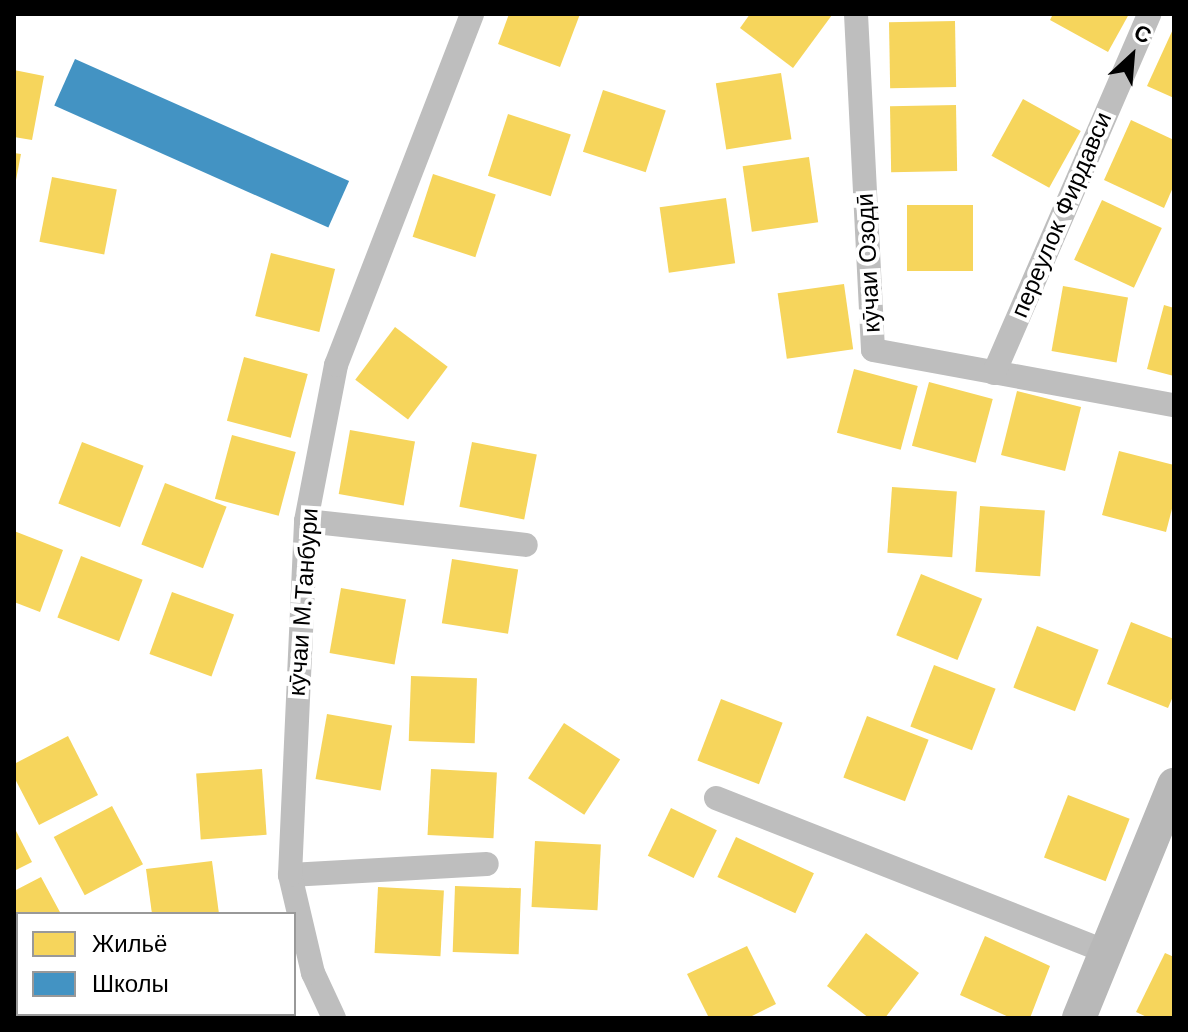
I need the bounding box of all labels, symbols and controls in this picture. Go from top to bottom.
north arrow [1092,16,1172,96]
text: С [1130,19,1155,49]
street label: переулок Фирдавси [1006,108,1118,322]
street label: кӯчаи Озодӣ [851,193,887,333]
street label: кӯчаи М.Танбури [283,507,325,697]
legend [16,912,296,1016]
text: Жильё [92,930,167,958]
text: Школы [92,970,169,998]

